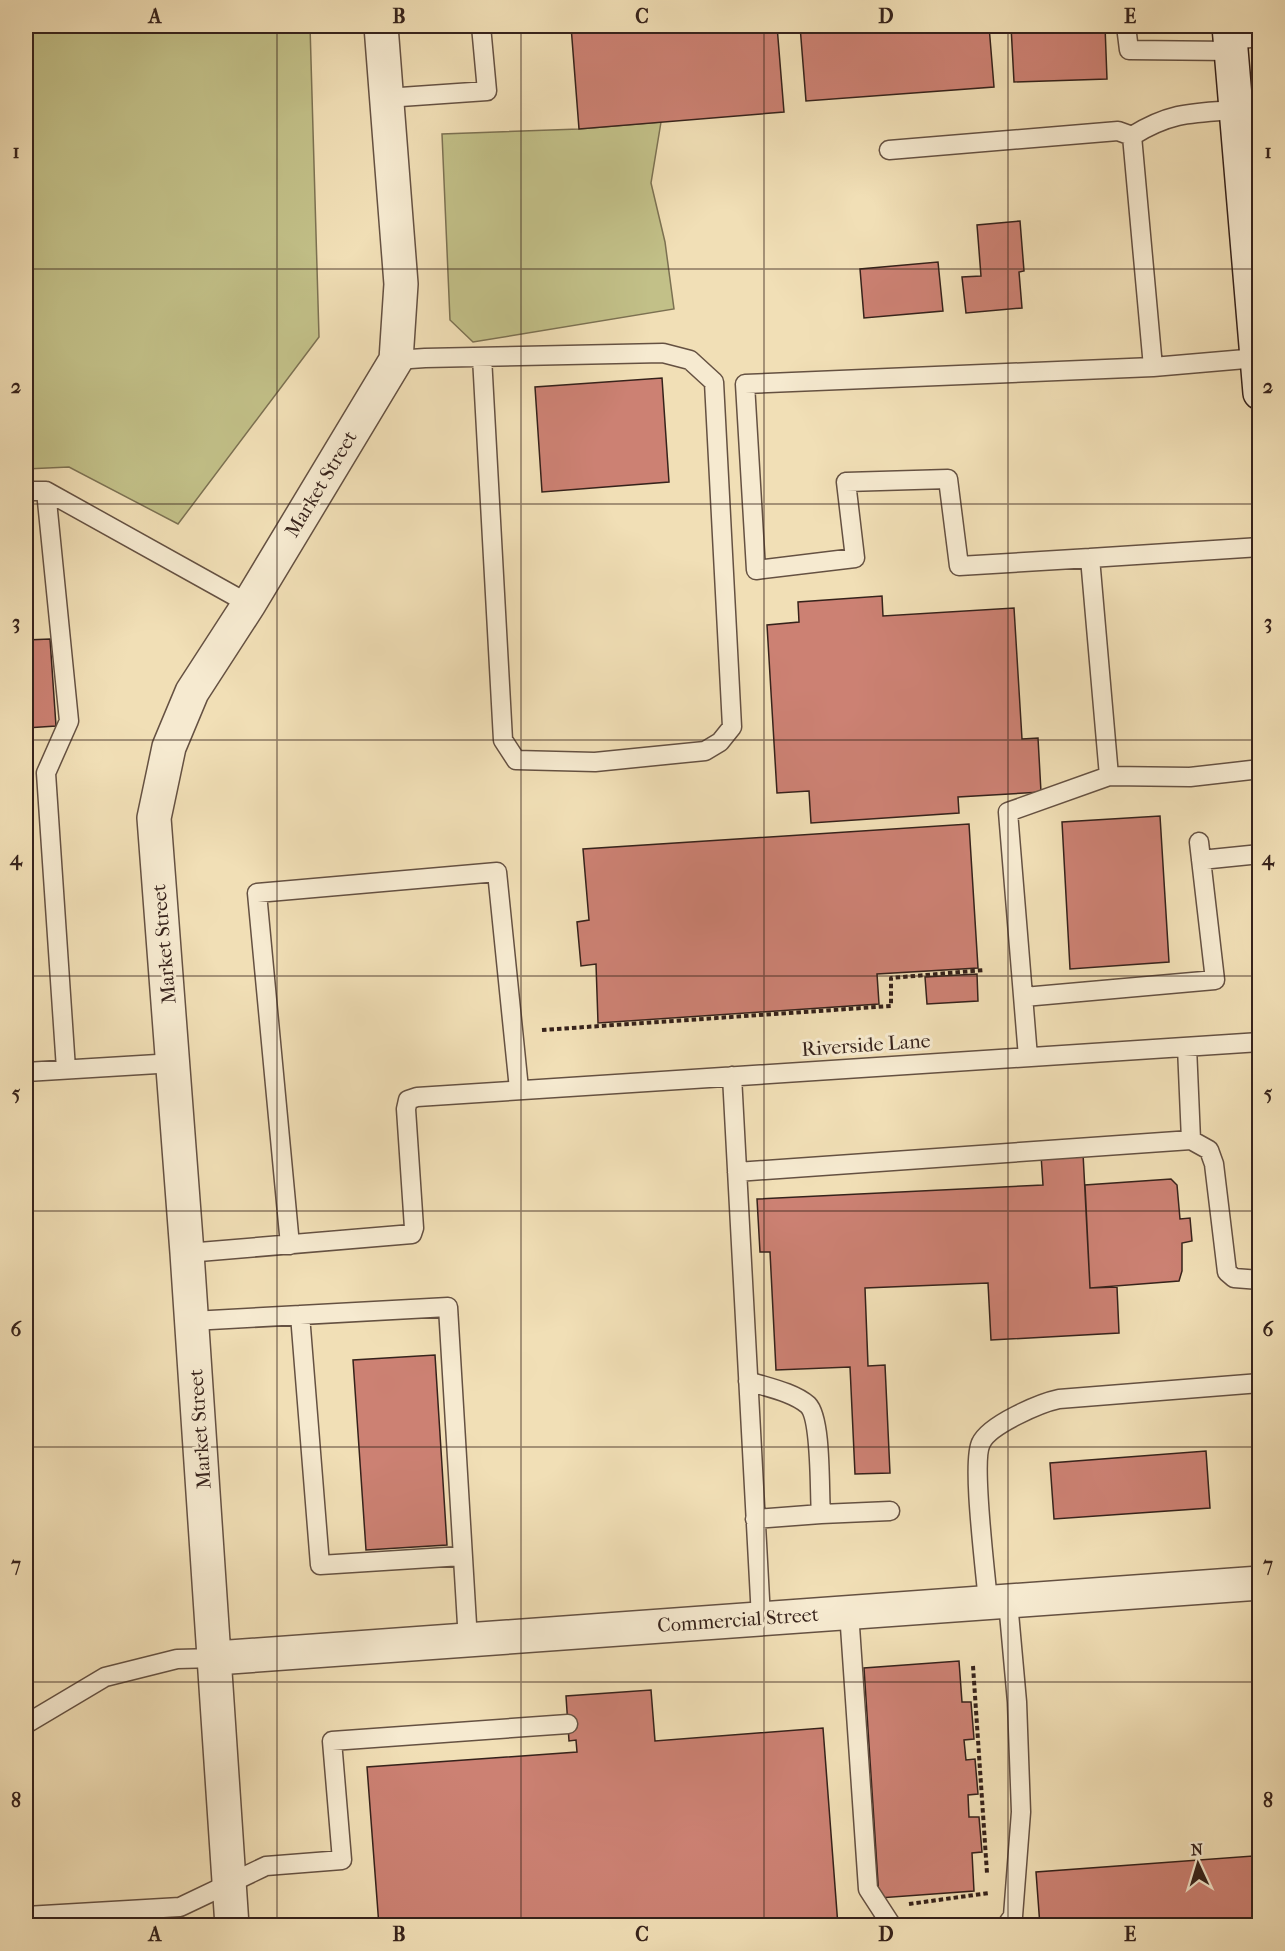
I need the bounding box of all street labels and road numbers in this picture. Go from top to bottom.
street label: Market Street [280,427,362,541]
street label: Market Street [147,883,181,1005]
street label: Riverside Lane [801,1029,931,1061]
street label: Market Street [184,1368,216,1490]
street label: Commercial Street [657,1603,819,1637]

